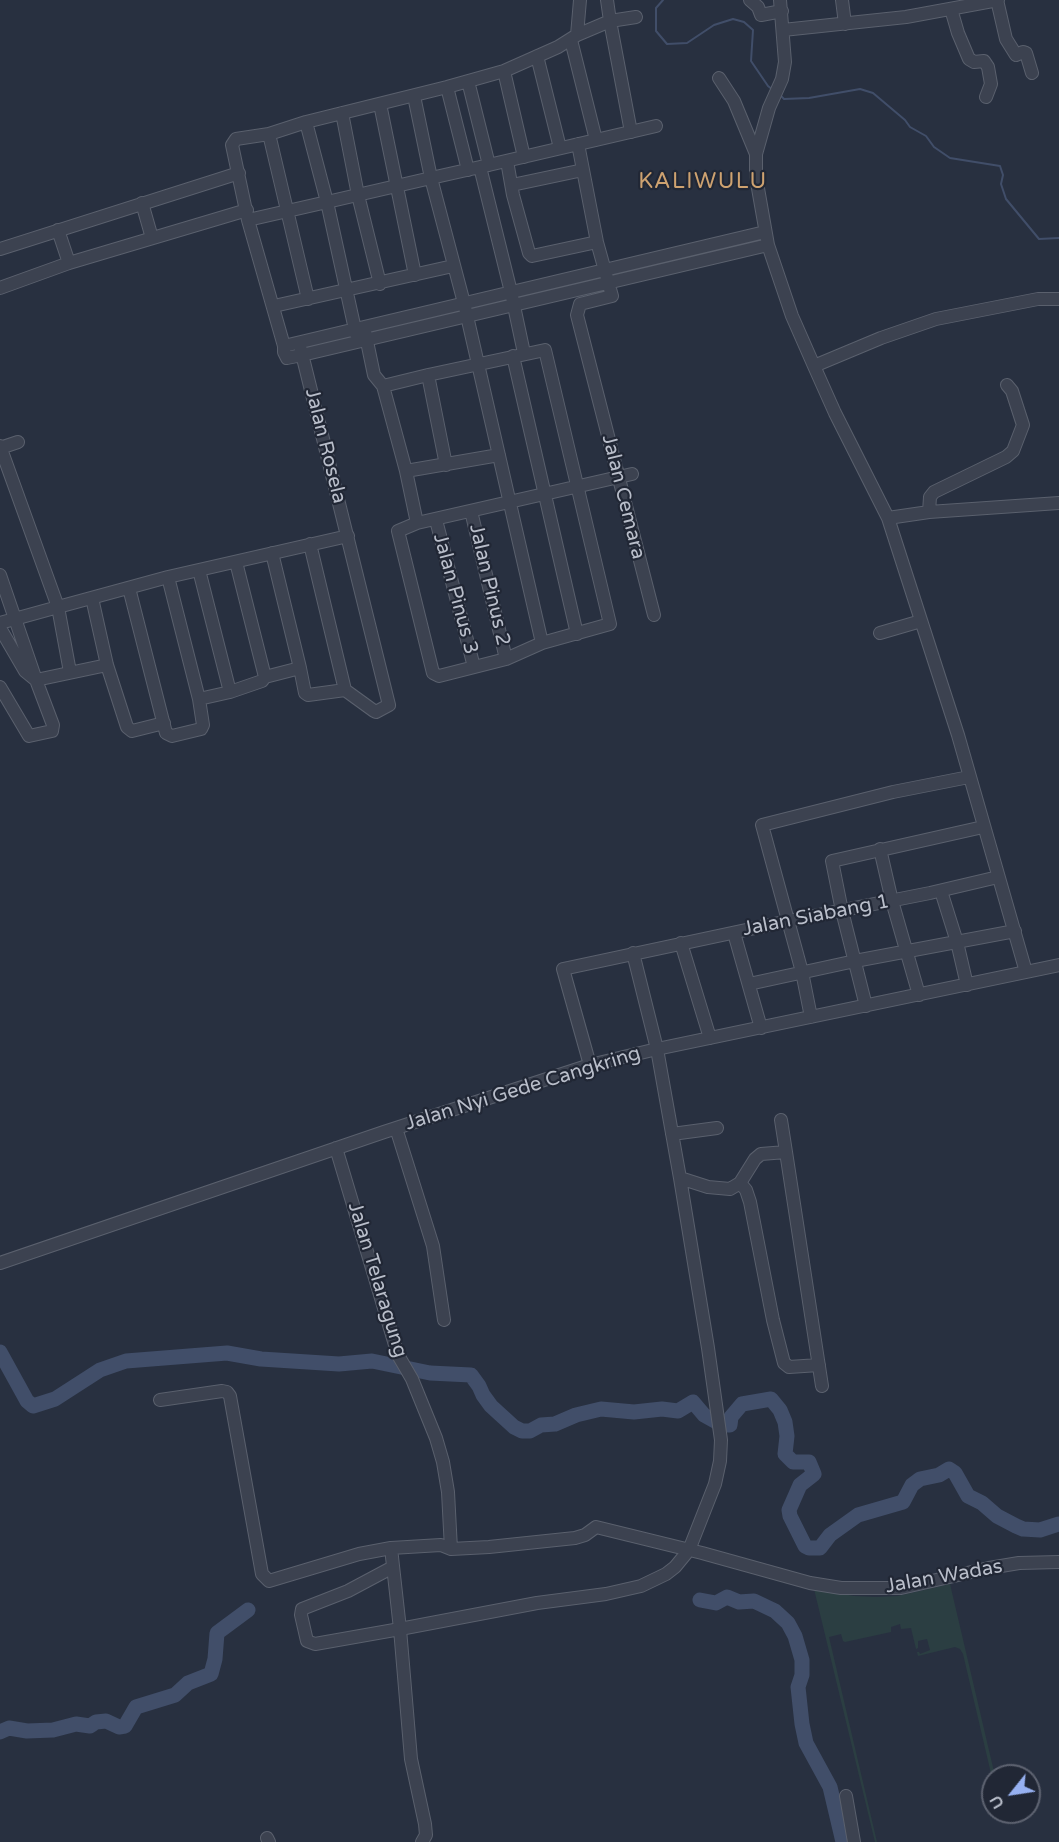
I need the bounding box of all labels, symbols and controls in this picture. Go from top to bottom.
district label: KALIWULU [638,169,768,195]
street label: Jalan Rosela [299,386,351,506]
street label: Jalan Cemara [596,432,650,562]
street label: Jalan Pinus 2 [463,522,515,648]
street label: Jalan Pinus 3 [427,531,483,657]
street label: Jalan Siabang 1 [741,890,891,942]
street label: Jalan Nyi Gede Cangkring [402,1042,644,1136]
street label: Jalan Telaragung [342,1199,412,1361]
street label: Jalan Wadas [884,1555,1004,1599]
north arrow [981,1764,1041,1824]
text: U [985,1792,1009,1812]

